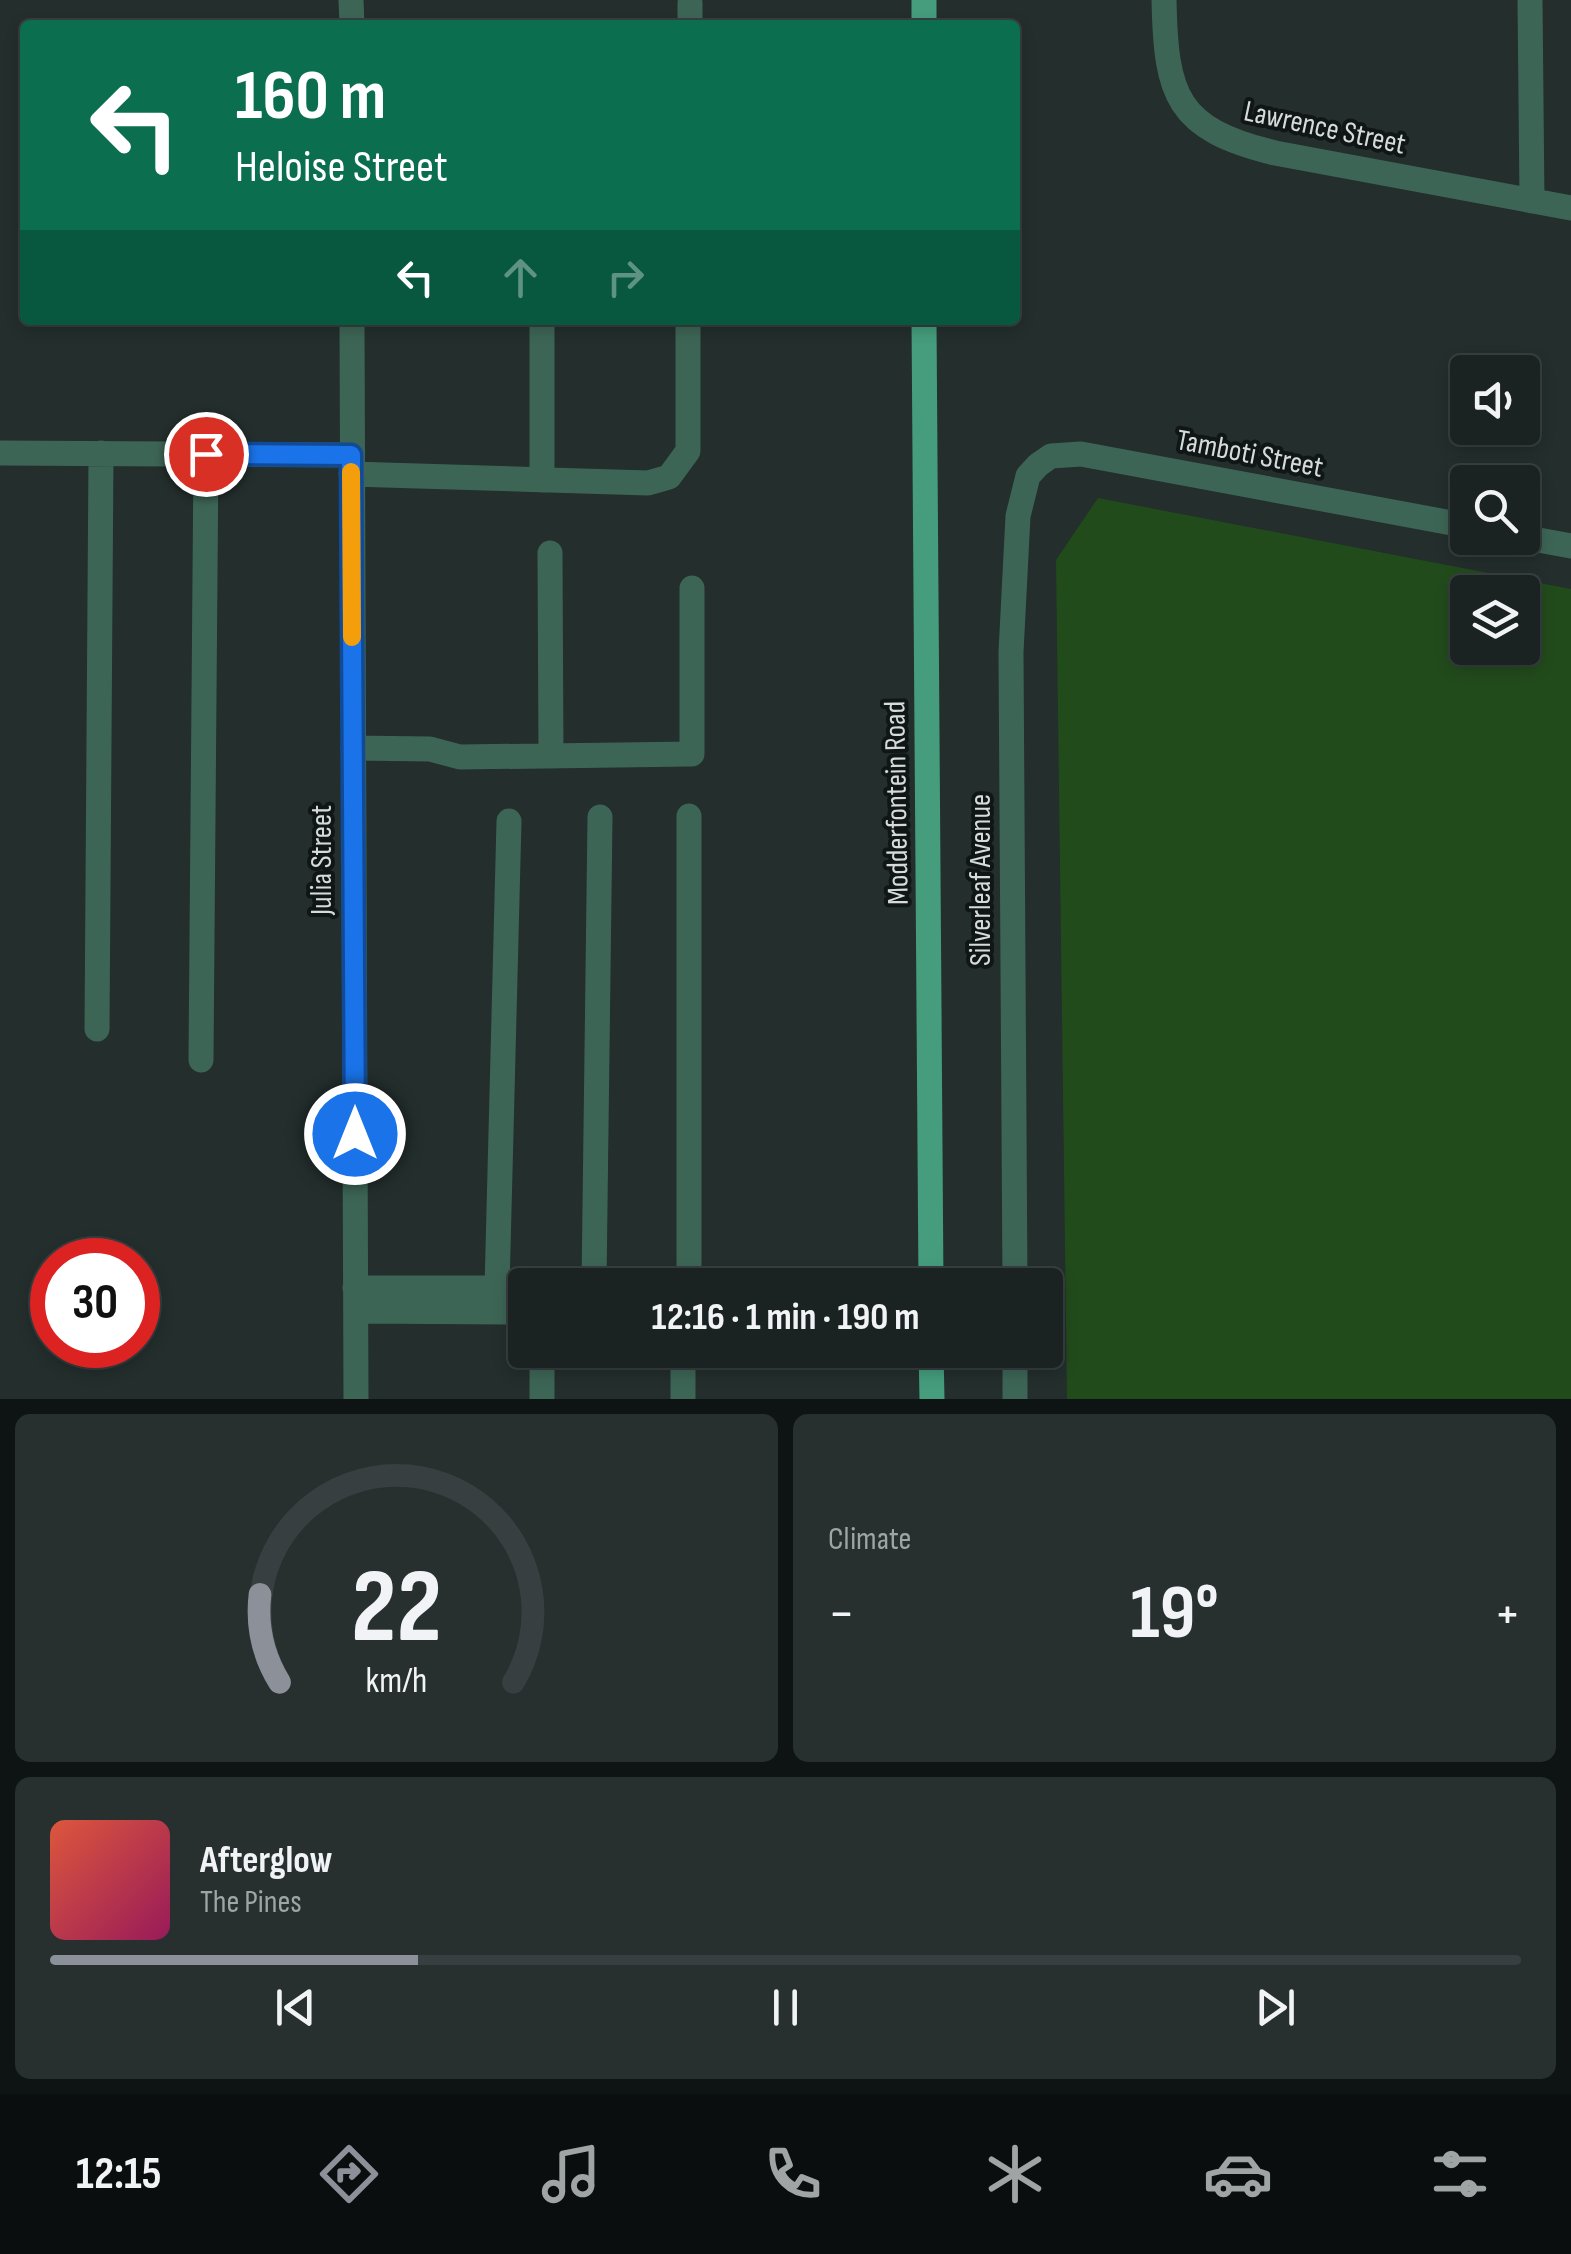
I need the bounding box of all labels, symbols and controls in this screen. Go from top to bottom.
text: 160 m [235,55,386,139]
icon: left [70,60,200,190]
street label: Lawrence Street [1241,93,1409,163]
text: Heloise Street [235,140,448,195]
icon: left [388,250,443,305]
icon: ahead [493,250,548,305]
icon: right [598,250,653,305]
map controls [1450,355,1540,665]
button: sound [1450,355,1540,445]
pin [164,412,249,497]
street label: Tamboti Street [1173,422,1326,486]
icon: arrive [179,427,234,482]
button: search [1450,465,1540,555]
button: layers [1450,575,1540,665]
street label: Modderfontein Road [877,701,917,905]
street label: Silverleaf Avenue [963,794,999,966]
street label: Julia Street [304,805,340,916]
position arrow [303,1082,407,1186]
speed limit sign: 30 [30,1238,160,1368]
text: 12:16 · 1 min · 190 m [652,1295,919,1340]
text: Climate [828,1520,911,1559]
text: 22 [351,1546,442,1671]
text: 19° [1130,1569,1219,1660]
text: − [828,1581,855,1648]
text: + [1494,1581,1521,1648]
text: km/h [366,1660,427,1703]
text: Afterglow [200,1838,333,1883]
text: The Pines [200,1883,302,1922]
icon: previous [268,1980,323,2035]
icon: pause [758,1980,813,2035]
icon: next [1248,1980,1303,2035]
icon: directions [314,2139,384,2209]
icon: music [536,2139,606,2209]
icon: phone [758,2139,828,2209]
icon: climate [980,2139,1050,2209]
icon: car [1203,2139,1273,2209]
icon: filters [1425,2139,1495,2209]
text: 12:15 [76,2147,162,2202]

